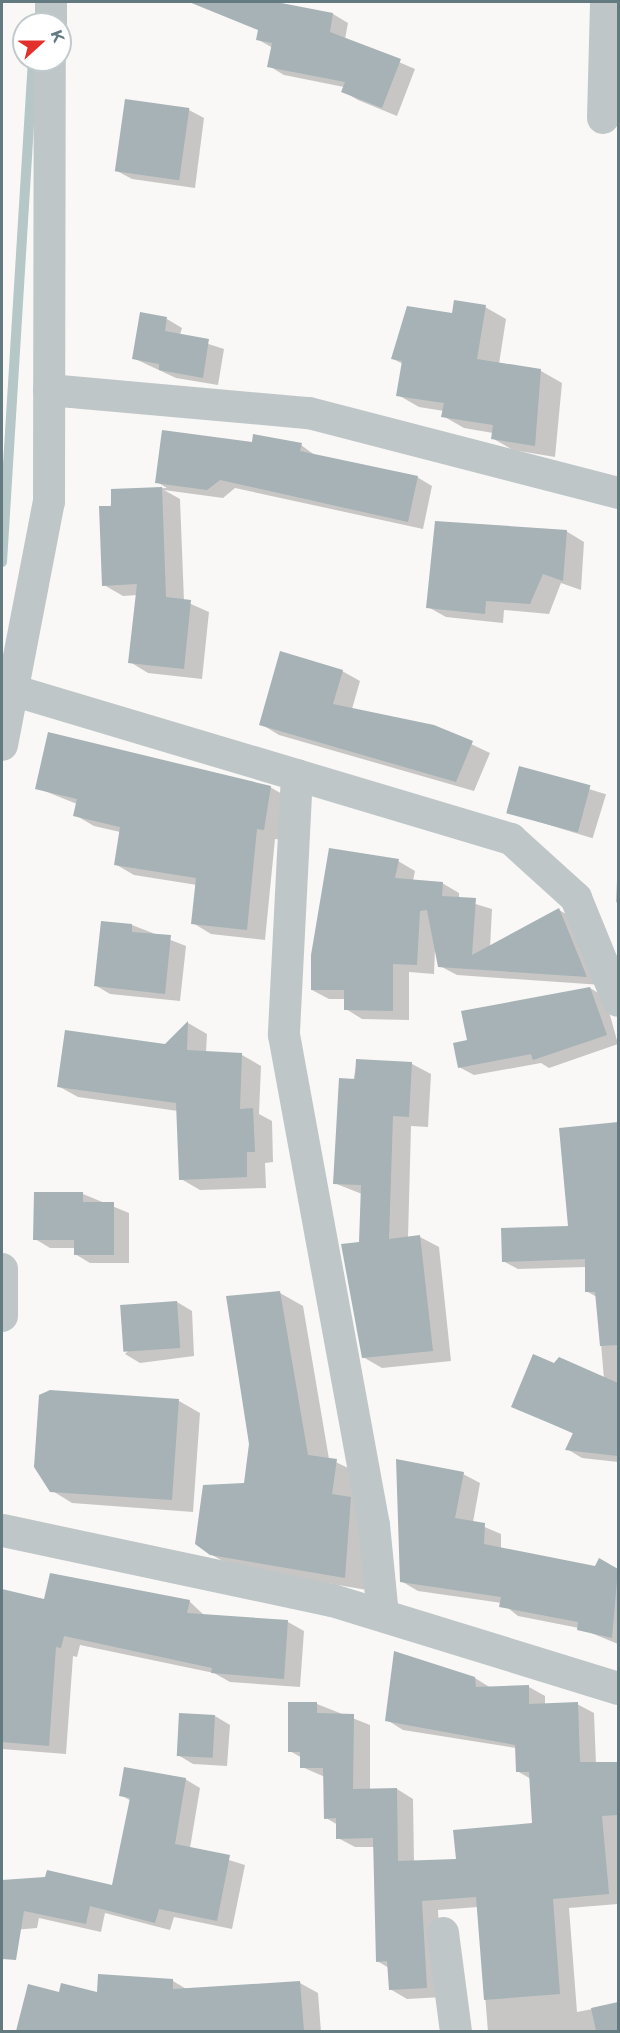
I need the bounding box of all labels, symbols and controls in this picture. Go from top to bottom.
north arrow [12,12,72,72]
text: K [46,27,68,45]

